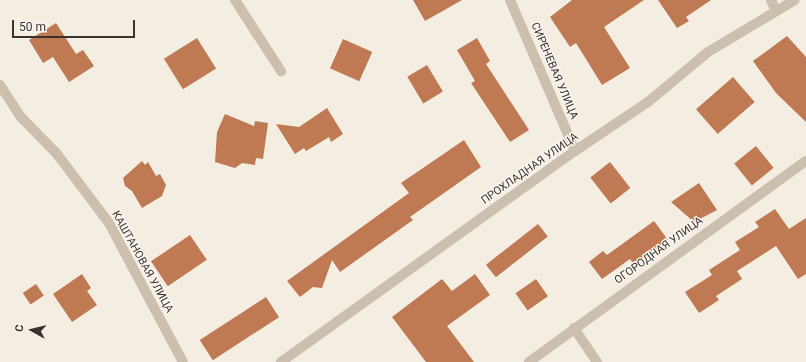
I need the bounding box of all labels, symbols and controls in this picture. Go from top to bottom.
scale bar [14,12,137,38]
text: 50 m [19,20,46,34]
street label: СИРЕНЕВАЯ УЛИЦА [528,21,580,121]
street label: ПРОХЛАДНАЯ УЛИЦА [479,131,581,207]
street label: КАШТАНОВАЯ УЛИЦА [108,209,176,315]
street label: ОГОРОДНАЯ УЛИЦА [612,215,706,287]
north arrow [12,310,52,350]
text: С [13,324,27,333]

